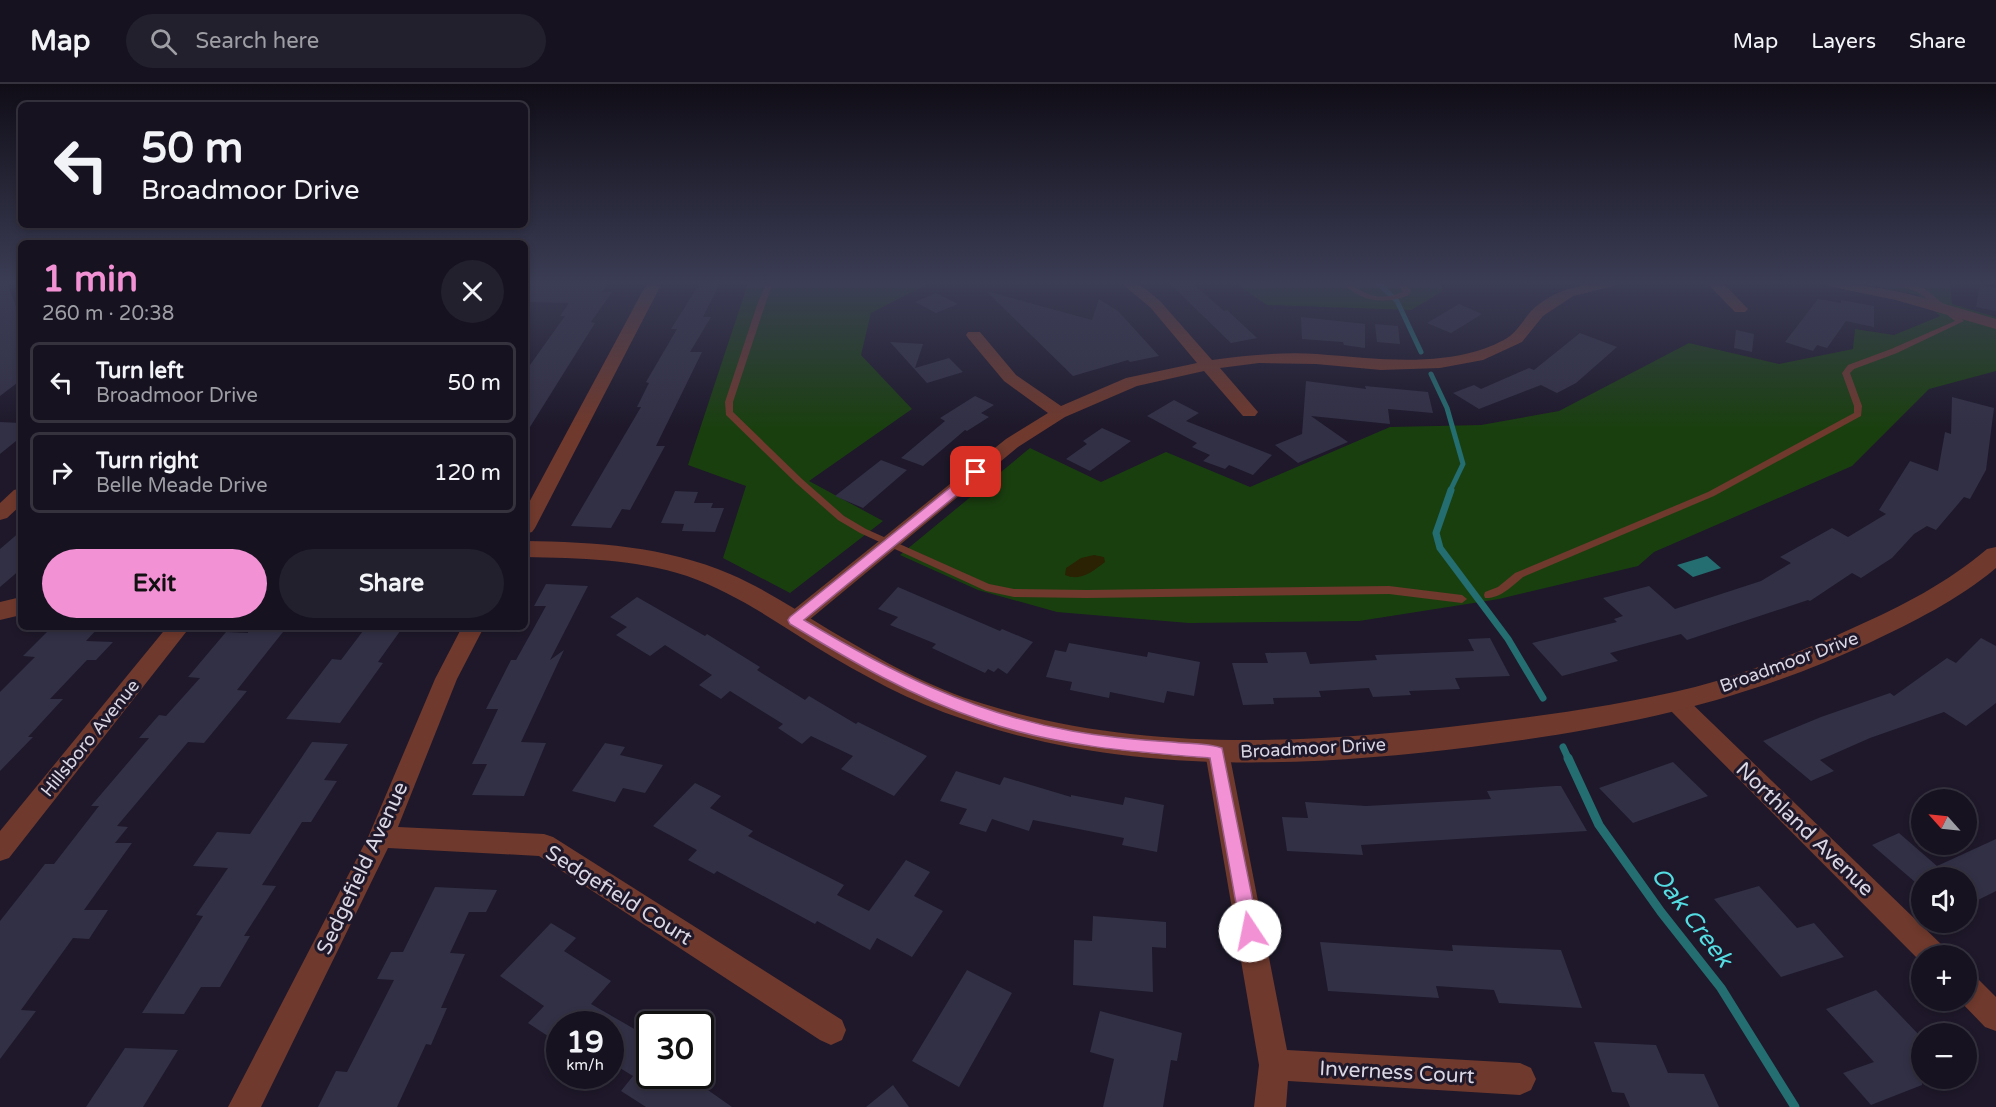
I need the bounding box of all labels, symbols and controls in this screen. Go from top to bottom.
search box [126,14,546,68]
text: Map [30,24,90,58]
icon: search [147,25,180,58]
text: Search here [195,28,319,54]
text: Map [1733,29,1778,54]
text: Layers [1811,29,1876,54]
text: Share [1909,29,1966,54]
text: 50 m [141,123,243,174]
icon: left [42,126,120,204]
text: Broadmoor Drive [141,174,360,207]
text: 1 min [42,258,138,301]
button: close [441,260,504,323]
text: 260 m · 20:38 [42,302,174,326]
text: Turn left [96,358,184,384]
icon: left [45,366,78,399]
text: 50 m [447,370,501,396]
text: Broadmoor Drive [96,384,258,408]
pin [950,446,1001,497]
text: Turn right [96,448,198,474]
icon: arrive [959,455,992,488]
icon: right [45,456,78,489]
text: 120 m [434,460,501,486]
text: Belle Meade Drive [96,474,268,498]
button: Exit [42,549,267,618]
button: Share [279,549,504,618]
street label: Broadmoor Drive [1717,627,1861,697]
street label: Hillsboro Avenue [36,675,144,801]
street label: Broadmoor Drive [1240,733,1386,763]
street label: Northland Avenue [1731,757,1879,902]
street label: Sedgefield Avenue [311,778,413,958]
north arrow [1911,789,1977,855]
map controls [1911,789,1977,1089]
street label: Sedgefield Court [541,840,697,951]
water label: Oak Creek [1645,862,1740,975]
button: sound [1911,867,1977,933]
position arrow [1218,899,1282,963]
button: + [1911,945,1977,1011]
speed limit sign: 30 [636,1011,714,1089]
button: − [1911,1023,1977,1089]
text: 19 [566,1024,604,1061]
text: km/h [566,1056,604,1074]
street label: Inverness Court [1319,1056,1475,1089]

